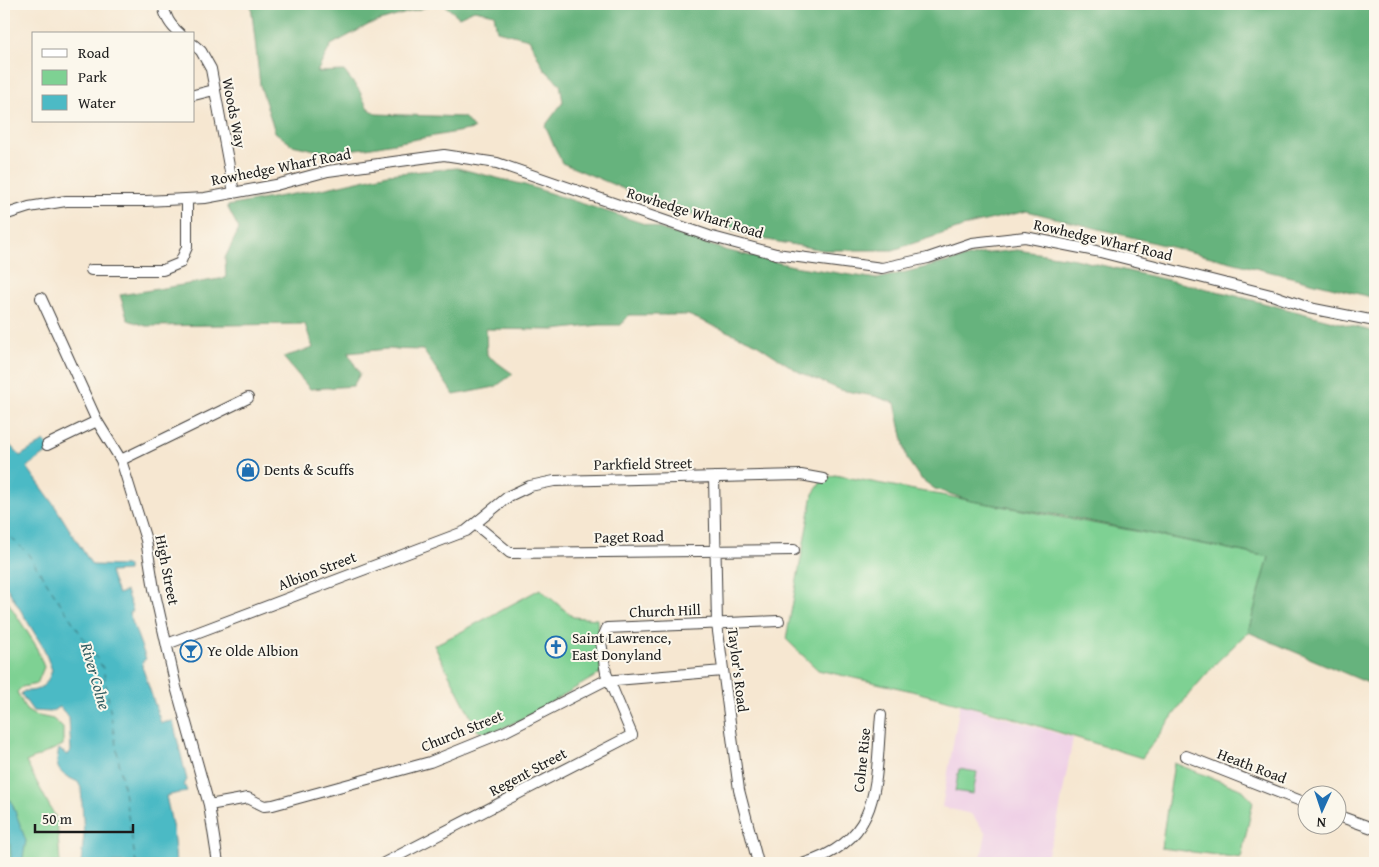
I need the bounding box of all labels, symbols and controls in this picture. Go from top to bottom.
legend [32,32,195,122]
text: Road [78,42,109,63]
text: Park [78,66,107,87]
street label: Woods Way [217,76,252,150]
text: Water [78,92,116,113]
street label: Rowhedge Wharf Road [209,143,353,190]
street label: Rowhedge Wharf Road [624,182,766,243]
street label: Rowhedge Wharf Road [1032,213,1175,266]
street label: Parkfield Street [594,452,693,475]
shop icon: Dents & Scuffs [236,458,260,482]
place label: Dents & Scuffs [264,459,354,480]
street label: Paget Road [594,525,664,548]
street label: High Street [150,533,185,608]
street label: Albion Street [274,546,360,595]
street label: Church Hill [629,599,701,622]
place label: Saint Lawrence, East Donyland [572,627,672,665]
street label: Taylor's Road [723,627,754,713]
church icon: Saint Lawrence, East Donyland [544,635,568,659]
water label: River Colne [75,639,117,713]
bar icon: Ye Olde Albion [179,639,203,663]
place label: Ye Olde Albion [207,640,299,661]
street label: Church Street [418,704,507,757]
street label: Colne Rise [848,727,875,793]
street label: Regent Street [485,742,571,801]
street label: Heath Road [1215,743,1290,788]
north arrow [1296,784,1346,834]
scale bar [35,802,132,834]
text: 50 m [42,808,73,829]
text: N [1315,813,1327,833]

